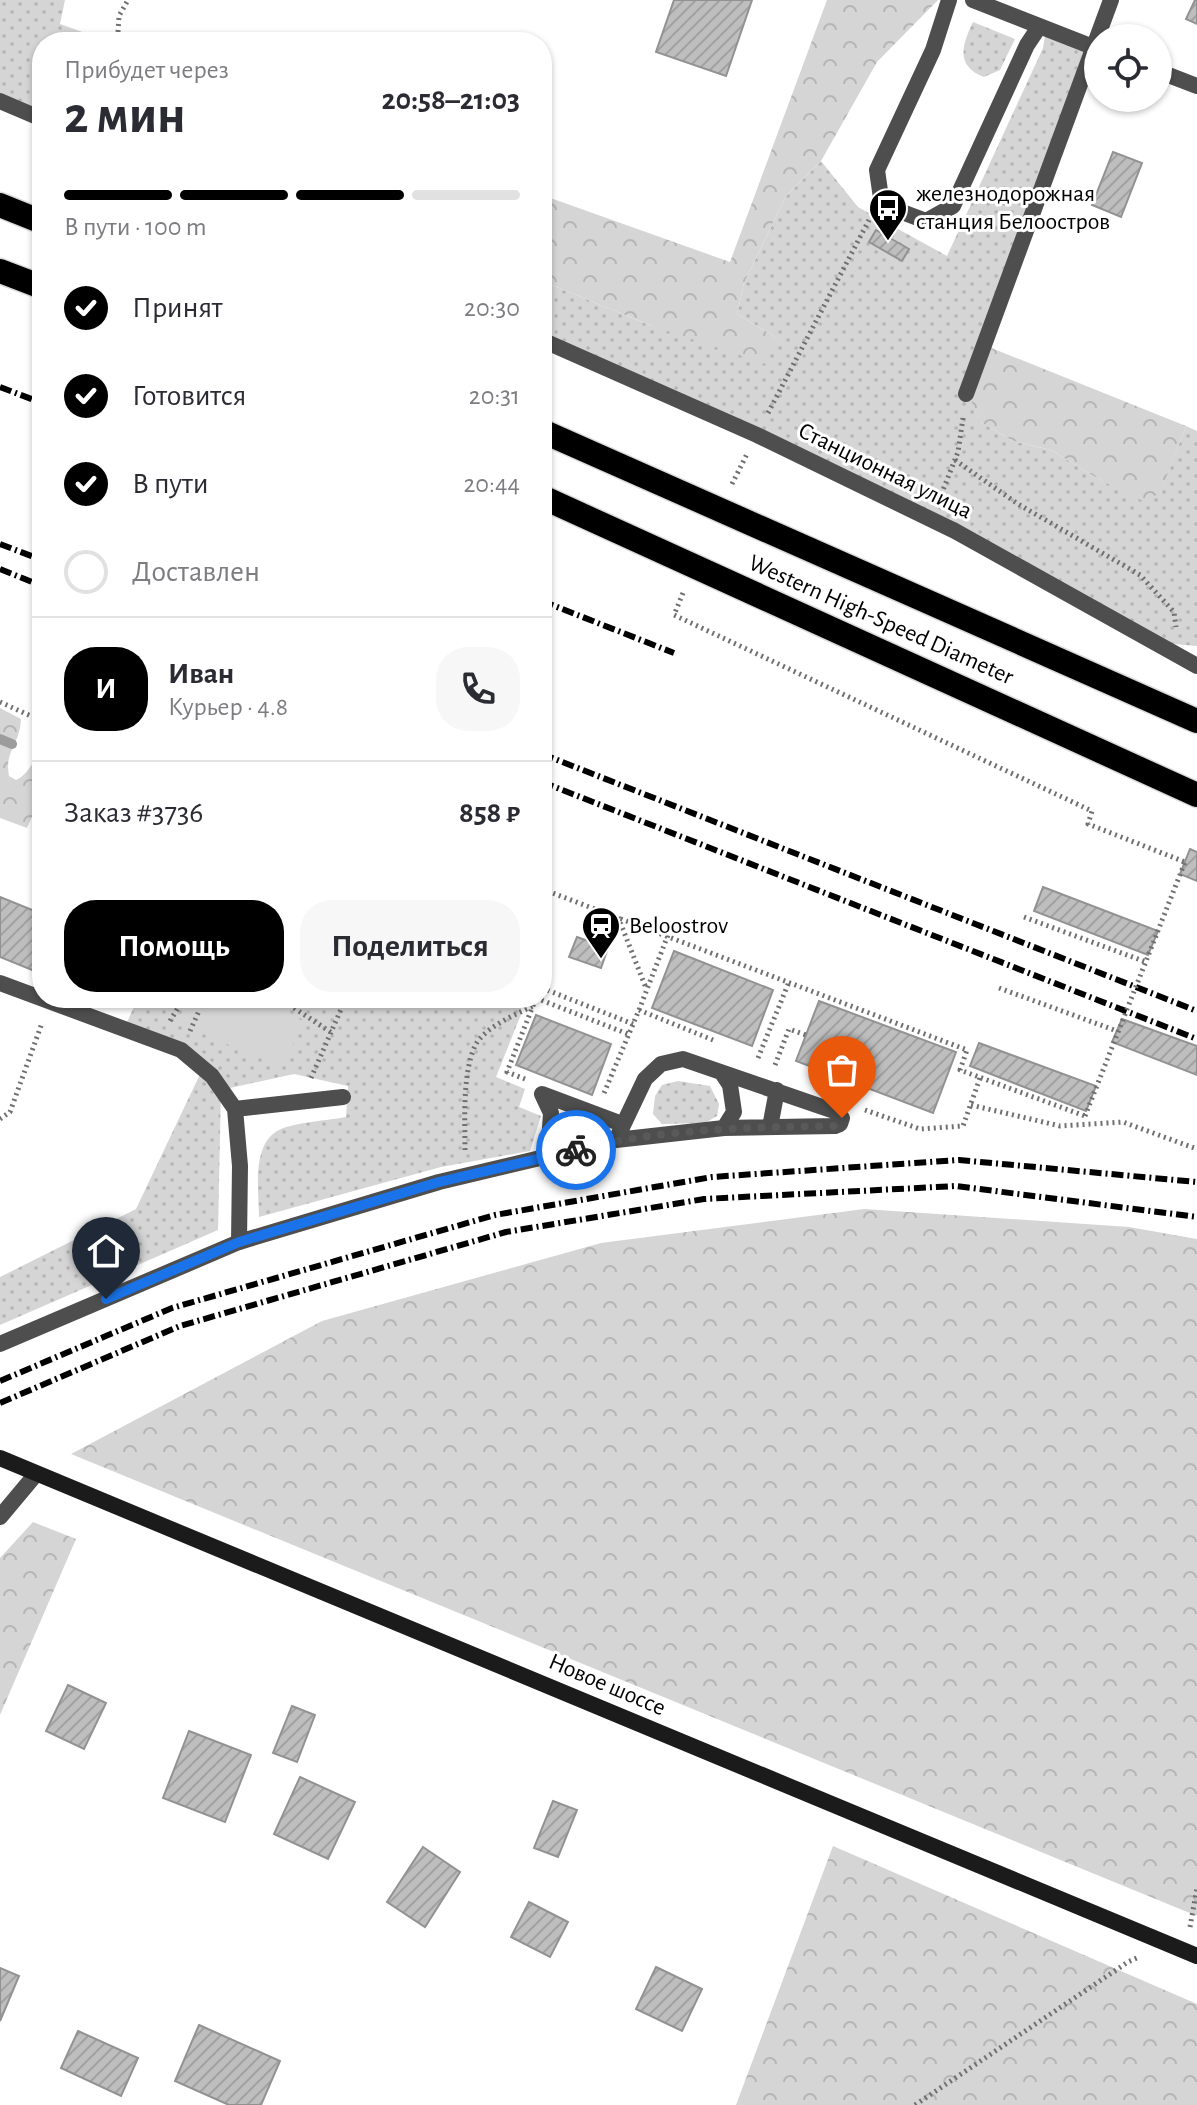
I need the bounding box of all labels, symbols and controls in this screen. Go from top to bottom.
map controls [1084,24,1172,112]
button: locate [1084,24,1172,112]
text: Прибудет через [64,57,229,83]
text: 20:58–21:03 [381,85,520,115]
text: 2 мин [64,90,186,142]
place label: железнодорожная станция Белоостров [916,182,1110,234]
bus stop icon: железнодорожная станция Белоостров [867,187,909,242]
text: В пути · 100 m [64,214,206,240]
icon: check [64,286,108,330]
text: Принят [132,293,223,323]
text: 20:30 [464,295,520,321]
icon: check [64,374,108,418]
text: Готовится [132,381,246,411]
text: 20:31 [469,383,520,409]
street label: Станционная улица [794,419,976,523]
icon: check [64,462,108,506]
text: В пути [132,469,209,499]
text: 20:44 [463,471,520,497]
street label: Western High-Speed Diameter [745,551,1017,689]
text: Доставлен [132,557,260,587]
button: phone [436,647,520,731]
text: Иван [168,659,234,689]
text: И [95,674,117,704]
text: Курьер · 4.8 [168,694,288,720]
text: Заказ #3736 [64,798,203,828]
text: 858 ₽ [459,798,520,828]
button: Помощь [64,900,284,992]
button: Поделиться [300,900,520,992]
station icon: Beloostrov [580,905,622,960]
place label: Beloostrov [629,914,728,938]
pin [808,1036,876,1118]
icon: bag [820,1048,864,1092]
courier [536,1110,616,1190]
icon: bike [554,1128,598,1172]
pin [72,1217,140,1299]
icon: home [84,1229,128,1273]
street label: Новое шоссе [545,1650,669,1720]

